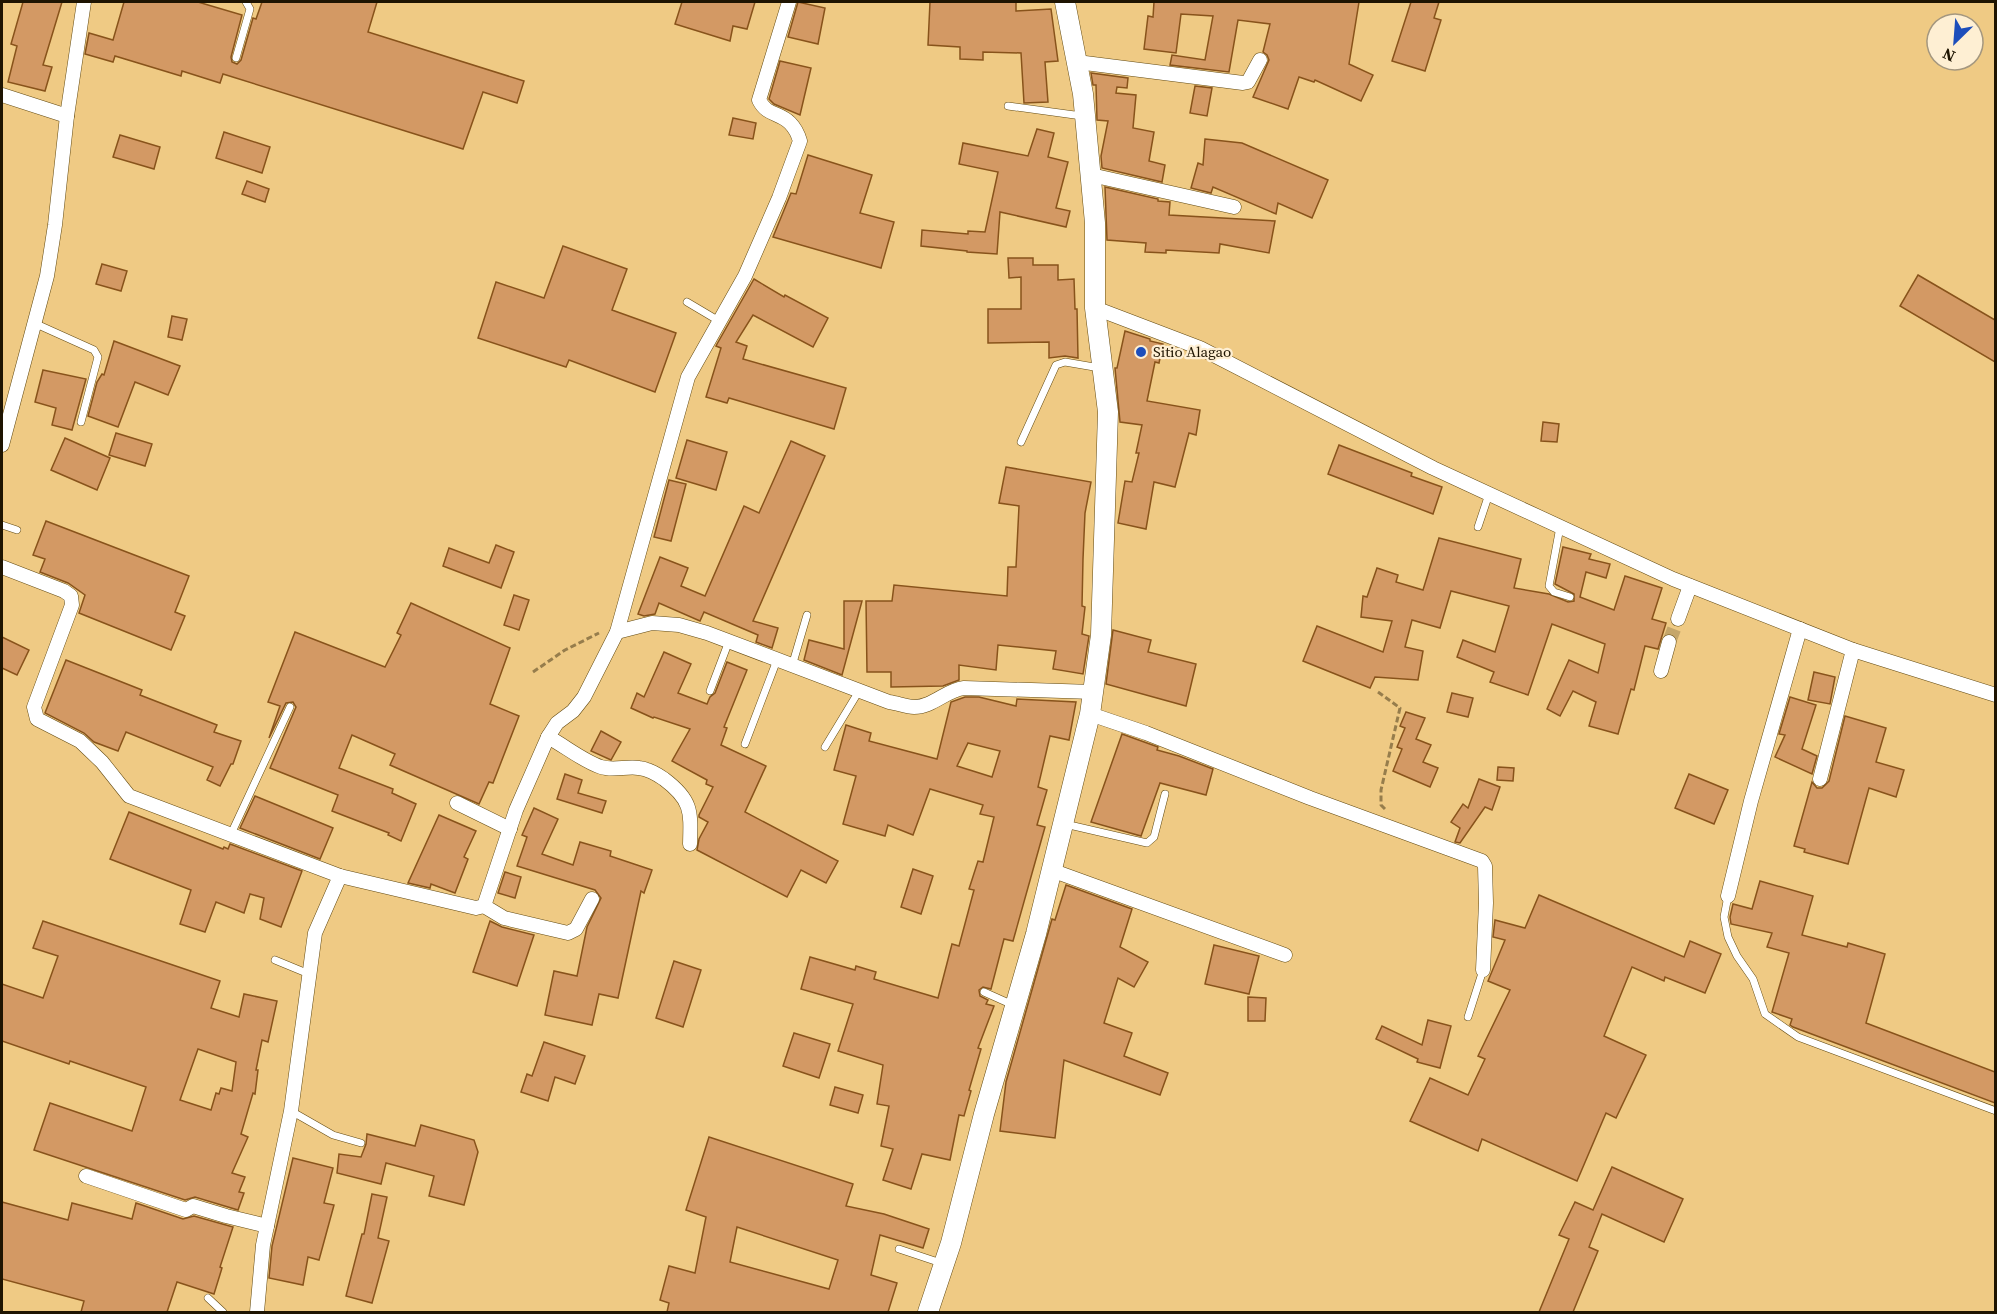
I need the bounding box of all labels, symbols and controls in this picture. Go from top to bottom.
north arrow [1925,12,1985,72]
text: N [1938,43,1959,68]
place label: Sitio Alagao [1153,341,1231,362]
marker: Sitio Alagao [1134,345,1148,359]

